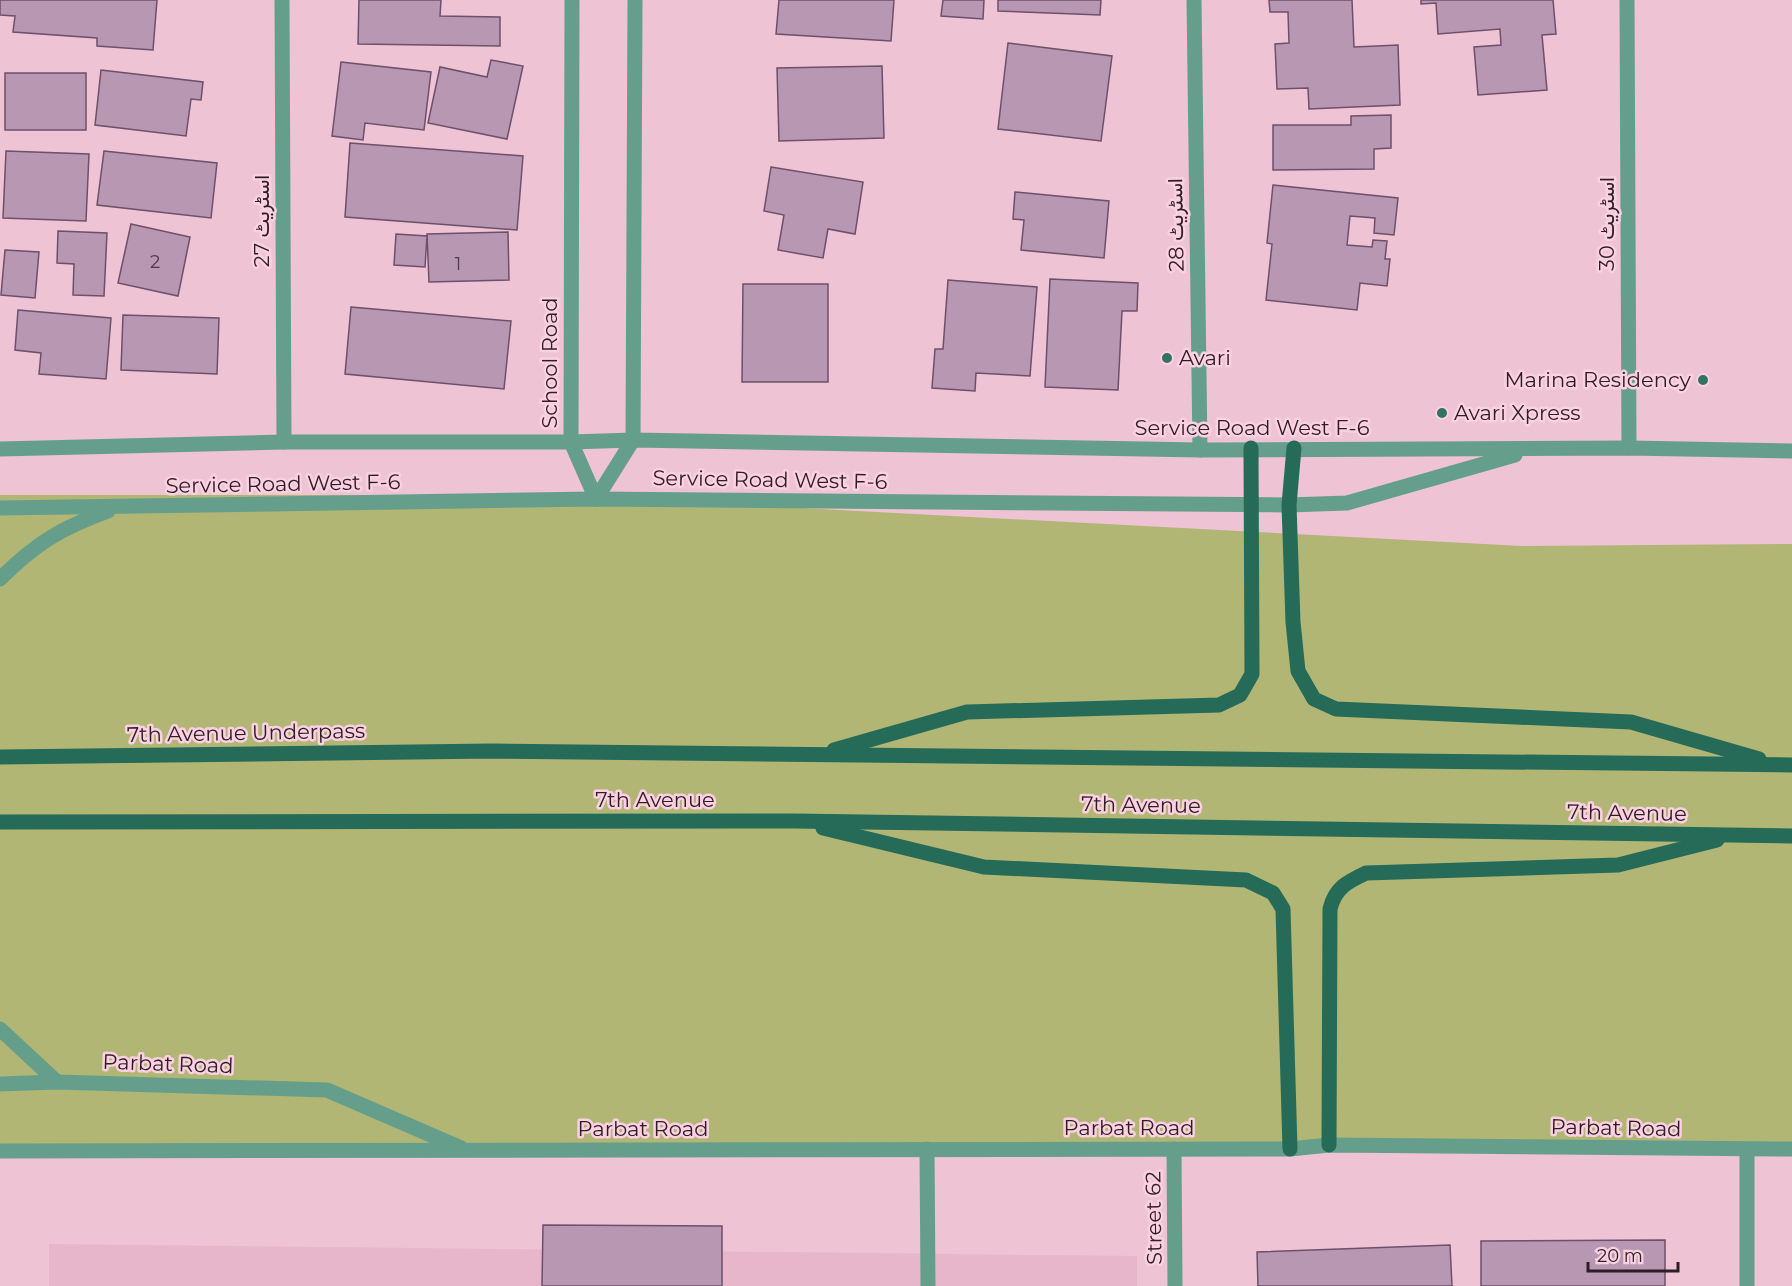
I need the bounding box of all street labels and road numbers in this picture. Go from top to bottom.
street label: اسٹریٹ 27 [249,175,275,267]
street label: اسٹریٹ 30 [1594,177,1620,271]
street label: اسٹریٹ 28 [1162,178,1190,272]
street label: School Road [537,297,562,429]
street label: Service Road West F-6 [1135,415,1370,440]
street label: Service Road West F-6 [652,465,888,494]
street label: Service Road West F-6 [165,469,401,498]
street label: 7th Avenue Underpass [127,718,365,747]
street label: 7th Avenue [595,787,715,812]
street label: 7th Avenue [1081,791,1201,818]
street label: 7th Avenue [1567,799,1687,826]
street label: Parbat Road [102,1049,234,1078]
street label: Parbat Road [1550,1114,1682,1141]
street label: Parbat Road [1064,1115,1194,1140]
street label: Parbat Road [578,1116,708,1141]
street label: Street 62 [1140,1171,1167,1265]

